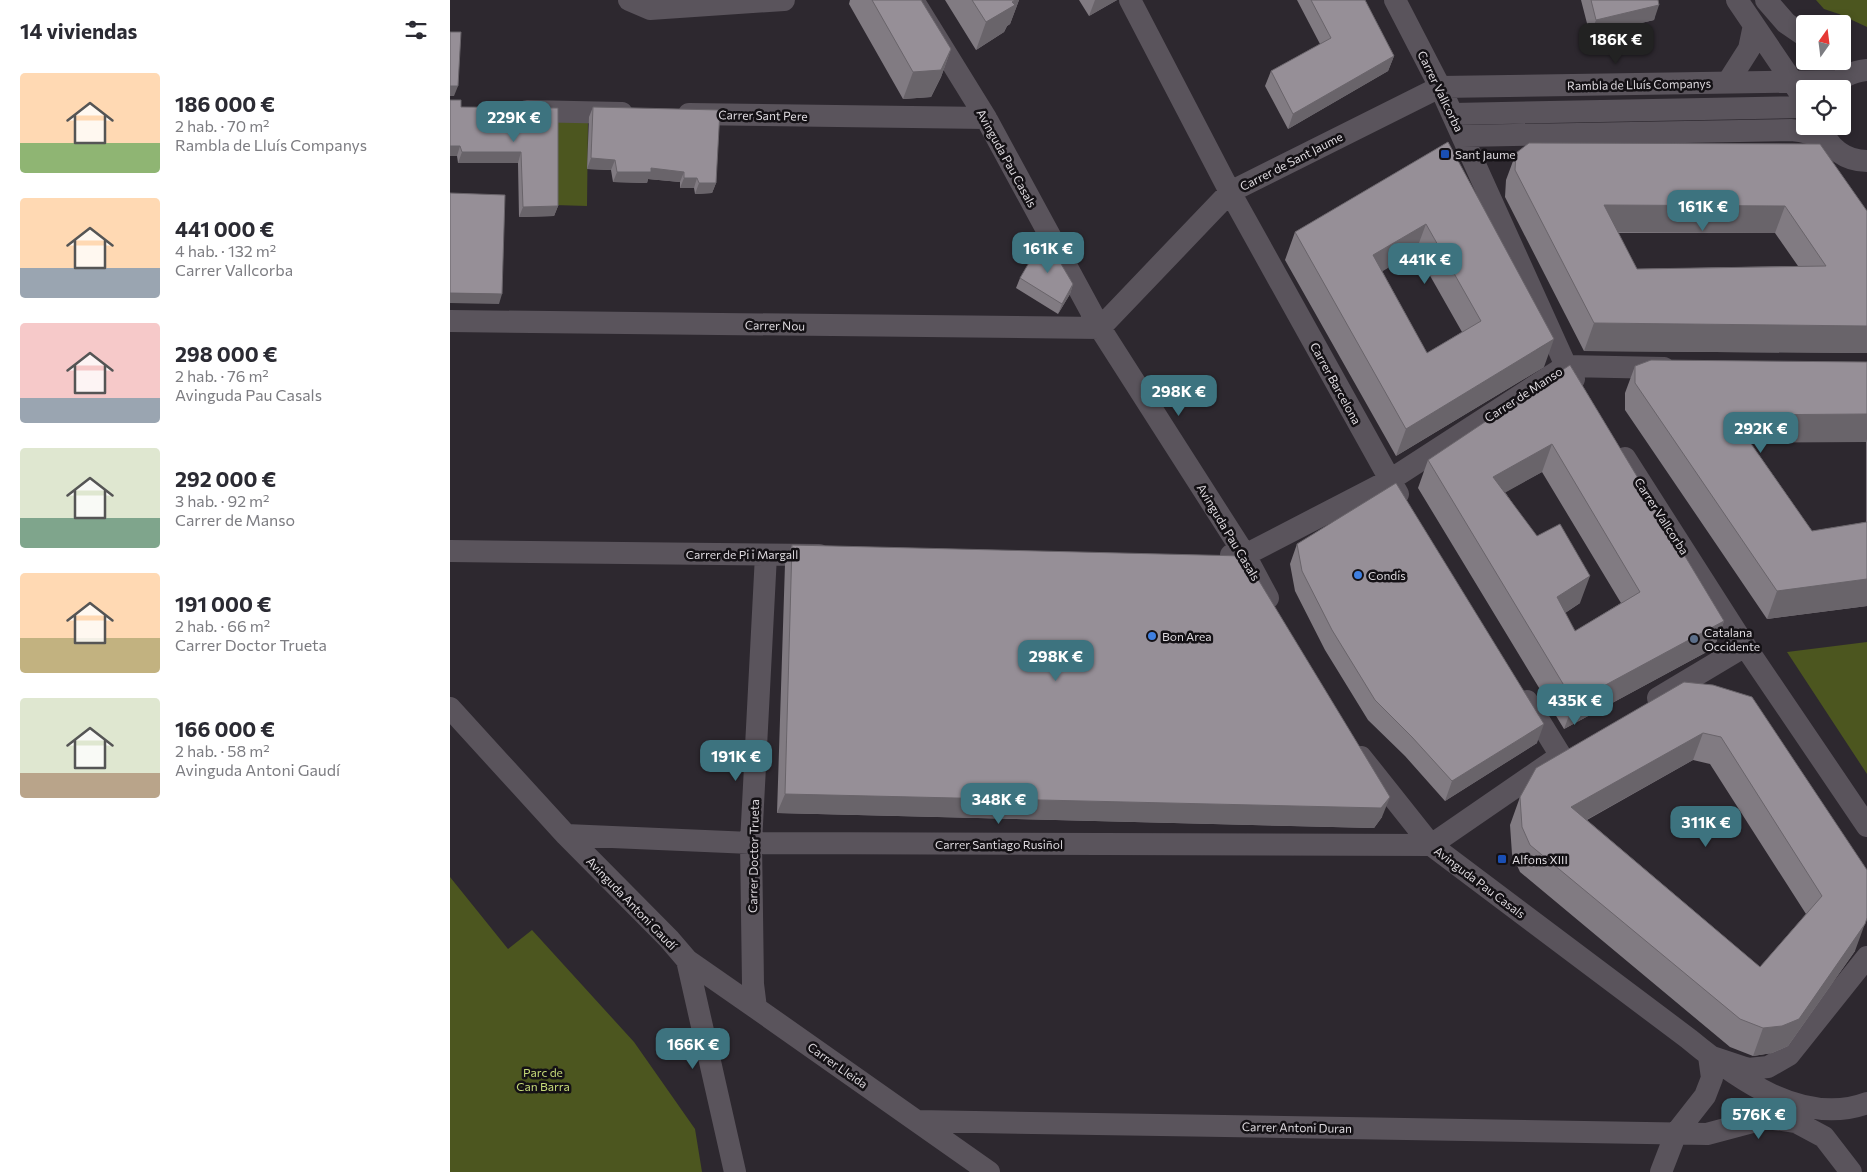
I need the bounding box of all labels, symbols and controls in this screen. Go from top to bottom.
north arrow [1796,15,1851,70]
map controls [1796,15,1851,135]
icon: filters [402,16,430,44]
text: 14 viviendas [20,18,137,43]
pin: 186K € [1575,22,1657,65]
text: 186K € [1590,29,1642,48]
street label: Carrer Vallcorba [1415,48,1467,134]
street label: Rambla de Lluís Companys [1567,76,1711,92]
button: locate [1796,80,1851,135]
text: 186 000 € [175,91,275,116]
icon: home [60,93,120,153]
pin: 229K € [473,100,555,143]
street label: Avinguda Pau Casals [974,106,1040,210]
text: 229K € [487,107,541,126]
street label: Carrer Sant Pere [718,107,808,123]
text: 2 hab. · 70 m² [175,116,270,135]
street label: Carrer de Sant Jaume [1237,129,1345,194]
text: Rambla de Lluís Companys [175,135,367,154]
place label: Sant Jaume [1455,147,1516,162]
marker: Sant Jaume [1439,148,1451,160]
pin: 161K € [1662,190,1744,232]
text: 161K € [1678,196,1728,215]
text: 441 000 € [175,216,274,241]
icon: home [60,218,120,278]
pin: 161K € [1007,232,1089,274]
text: 161K € [1023,238,1073,257]
text: 4 hab. · 132 m² [175,241,276,260]
pin: 441K € [1384,242,1466,285]
text: 441K € [1399,249,1451,268]
text: Carrer Vallcorba [175,260,293,279]
street label: Carrer Nou [745,317,805,333]
street label: Carrer Barcelona [1308,340,1364,426]
text: 298 000 € [175,341,277,366]
icon: home [60,343,120,403]
street label: Carrer de Manso [1481,364,1565,424]
text: 2 hab. · 76 m² [175,366,269,385]
pin: 298K € [1138,374,1220,417]
text: 298K € [1152,381,1206,400]
text: Avinguda Pau Casals [175,385,322,404]
pin: 292K € [1720,412,1802,454]
text: 292K € [1734,418,1788,437]
text: 292 000 € [175,466,276,491]
icon: home [60,468,120,528]
street label: Carrer Vallcorba [1632,475,1692,557]
street label: Avinguda Pau Casals [1195,481,1263,583]
text: 3 hab. · 92 m² [175,491,269,510]
text: Carrer de Manso [175,510,295,529]
street label: Carrer de Pi i Margall [686,547,798,561]
place label: Condis [1368,568,1406,582]
marker: Condis [1352,569,1364,581]
text: 191 000 € [175,591,272,616]
icon: home [60,593,120,653]
text: 2 hab. · 66 m² [175,616,270,635]
place label: Catalana Occidente [1704,625,1760,653]
place label: Bon Area [1162,629,1212,643]
marker: Bon Area [1146,630,1158,642]
marker: Catalana Occidente [1688,633,1700,645]
text: Carrer Doctor Trueta [175,635,327,654]
pin: 298K € [1015,640,1097,682]
text: 298K € [1029,646,1083,665]
pin: 435K € [1534,684,1616,726]
text: 435K € [1548,690,1602,709]
text: 166 000 € [175,716,275,741]
icon: home [60,718,120,778]
pin: 191K € [695,740,777,782]
text: 2 hab. · 58 m² [175,741,270,760]
text: 191K € [711,746,761,765]
text: Avinguda Antoni Gaudí [175,760,340,779]
pin: 348K € [958,782,1040,825]
text: 348K € [972,789,1026,808]
street label: Carrer Doctor Trueta [745,799,761,913]
pin: 311K € [1665,806,1747,848]
text: 311K € [1681,812,1731,831]
street label: Carrer Santiago Rusiñol [935,837,1063,851]
street label: Avinguda Pau Casals [1432,843,1528,921]
place label: Alfons XIII [1512,852,1568,866]
marker: Alfons XIII [1496,853,1508,865]
street label: Avinguda Antoni Gaudí [584,854,681,953]
pin: 166K € [652,1028,734,1070]
text: 166K € [667,1034,719,1053]
street label: Carrer Lleida [805,1039,871,1091]
park label: Parc de Can Barra [516,1065,570,1093]
pin: 576K € [1718,1098,1800,1140]
text: 576K € [1732,1104,1786,1123]
street label: Carrer Antoni Duran [1242,1119,1352,1135]

